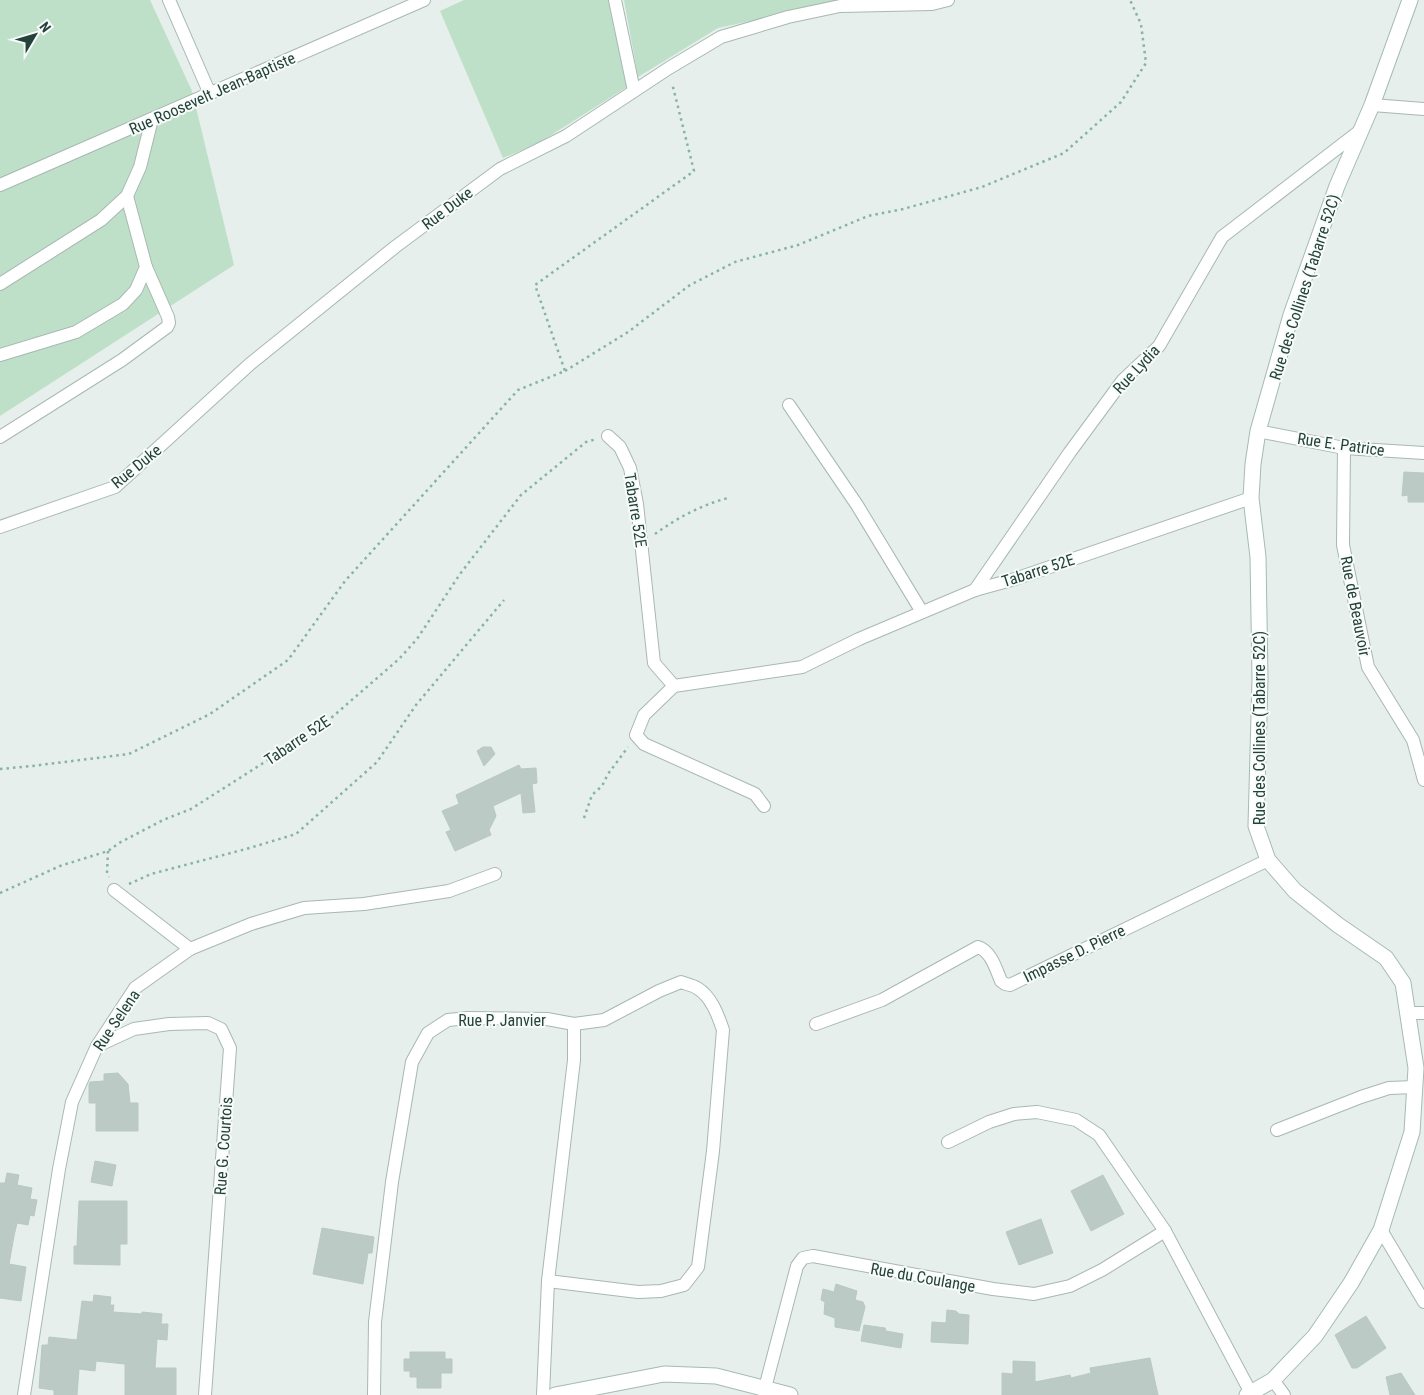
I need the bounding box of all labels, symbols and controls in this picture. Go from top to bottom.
north arrow [10,10,60,60]
text: N [36,19,54,35]
street label: Rue Roosevelt Jean-Baptiste [126,48,298,139]
street label: Rue Duke [418,183,477,234]
street label: Rue des Collines (Tabarre 52C) [1265,192,1344,383]
street label: Rue Lydia [1109,341,1164,398]
street label: Rue E. Patrice [1296,429,1386,460]
street label: Rue Duke [107,440,165,492]
street label: Tabarre 52E [620,471,651,549]
street label: Tabarre 52E [999,550,1077,591]
street label: Rue de Beauvoir [1337,554,1375,658]
street label: Rue des Collines (Tabarre 52C) [1250,631,1269,825]
street label: Tabarre 52E [261,711,334,769]
street label: Impasse D. Pierre [1020,921,1128,986]
street label: Rue Selena [89,986,144,1055]
street label: Rue P. Janvier [458,1011,546,1030]
street label: Rue G. Courtois [211,1096,236,1196]
street label: Rue du Coulange [869,1259,977,1296]

